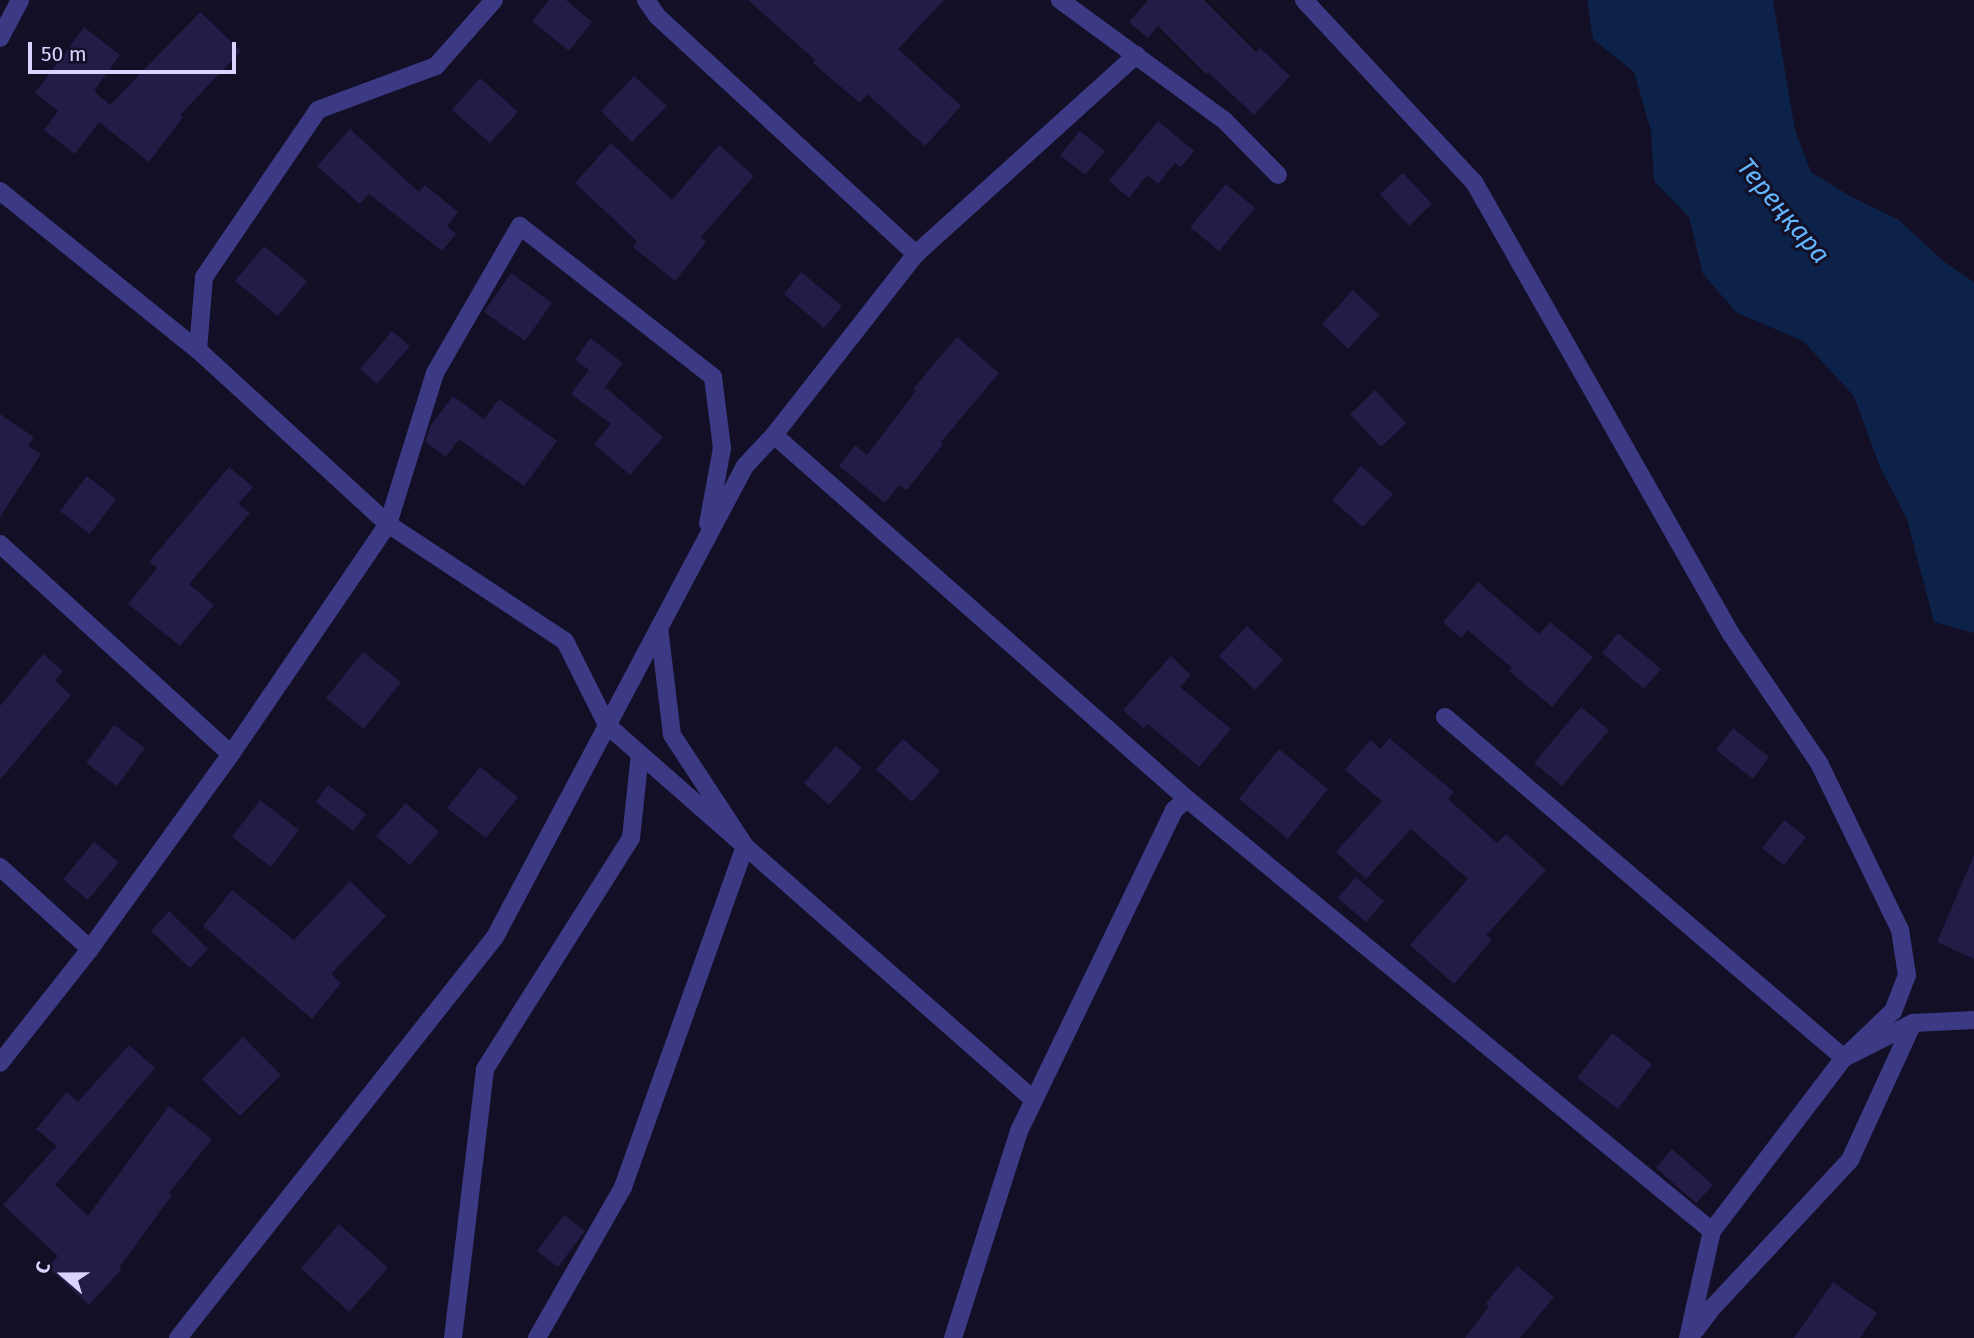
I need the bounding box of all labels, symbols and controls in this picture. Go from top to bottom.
scale bar [32,28,240,72]
text: 50 m [41,41,87,67]
water label: Тереңқара [1730,152,1836,270]
north arrow [28,1240,98,1310]
text: С [30,1259,55,1277]

